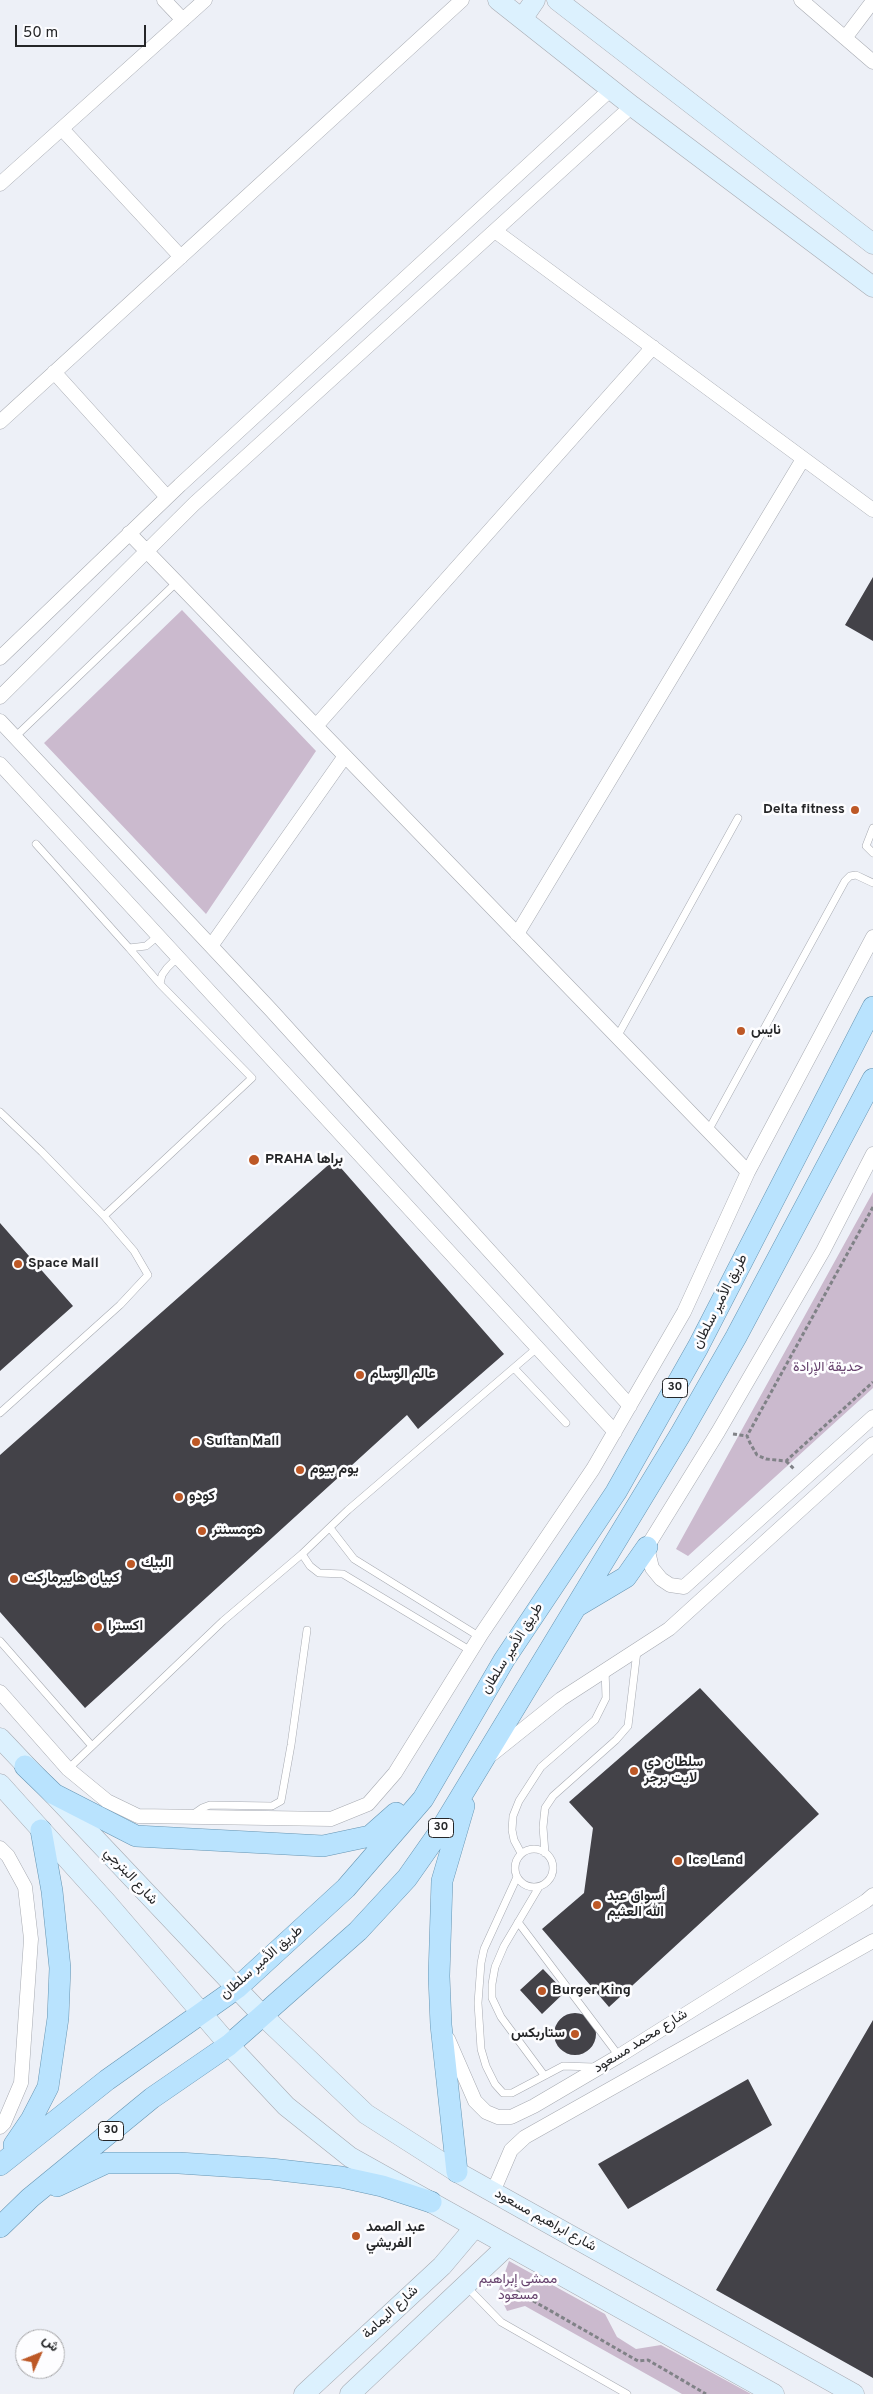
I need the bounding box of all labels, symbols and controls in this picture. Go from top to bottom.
scale bar [18,15,149,47]
text: 50 m [23,24,58,43]
place label: Delta fitness [763,802,845,818]
marker: Delta fitness [849,804,861,816]
place label: نايس [751,1023,781,1039]
marker: نايس [735,1025,747,1037]
place label: PRAHA براها [265,1152,343,1168]
marker: PRAHA براها [247,1153,261,1167]
street label: طريق الأمير سلطان [690,1252,752,1352]
place label: Space Mall [28,1256,99,1272]
marker: Space Mall [12,1258,24,1270]
park label: حديقة الإرادة [793,1360,863,1376]
place label: عالم الوسام [370,1367,436,1383]
marker: عالم الوسام [354,1369,366,1381]
road number: 30 [662,1379,688,1398]
place label: Sultan Mall [206,1434,279,1450]
marker: Sultan Mall [190,1436,202,1448]
place label: يوم بيوم [310,1462,359,1478]
marker: يوم بيوم [294,1464,306,1476]
place label: كودو [189,1489,215,1505]
marker: كودو [173,1491,185,1503]
place label: هومسنتر [212,1523,263,1539]
marker: هومسنتر [196,1525,208,1537]
place label: البيك [141,1556,172,1572]
marker: البيك [125,1558,137,1570]
place label: كبيان هايبرماركت [24,1571,120,1587]
marker: كبيان هايبرماركت [8,1573,20,1585]
street label: طريق الأمير سلطان [478,1600,548,1698]
place label: اكسترا [108,1619,143,1635]
marker: اكسترا [92,1621,104,1633]
place label: سلطان دي لايت برجر [644,1755,703,1788]
marker: سلطان دي لايت برجر [628,1765,640,1777]
road number: 30 [428,1819,454,1838]
street label: شارع البترجي [100,1845,160,1909]
place label: Ice Land [688,1853,743,1869]
marker: Ice Land [672,1855,684,1867]
place label: أسواق عبد الله العثيم [607,1889,665,1921]
marker: أسواق عبد الله العثيم [591,1899,603,1911]
street label: طريق الأمير سلطان [217,1923,307,2003]
place label: Burger King [552,1983,631,1999]
marker: Burger King [536,1985,548,1997]
street label: شارع محمد مسعود [591,2006,691,2078]
place label: ستاربكس [511,2026,565,2042]
marker: ستاربكس [569,2028,581,2040]
road number: 30 [98,2122,124,2140]
street label: شارع ابراهيم مسعود [491,2186,599,2256]
place label: عبد الصمد الفريشي [366,2220,425,2252]
marker: عبد الصمد الفريشي [350,2230,362,2242]
park label: ممشى إبراهيم مسعود [479,2272,557,2304]
street label: شارع اليمامة [360,2283,422,2343]
north arrow [15,2329,65,2379]
text: ش [38,2332,62,2356]

